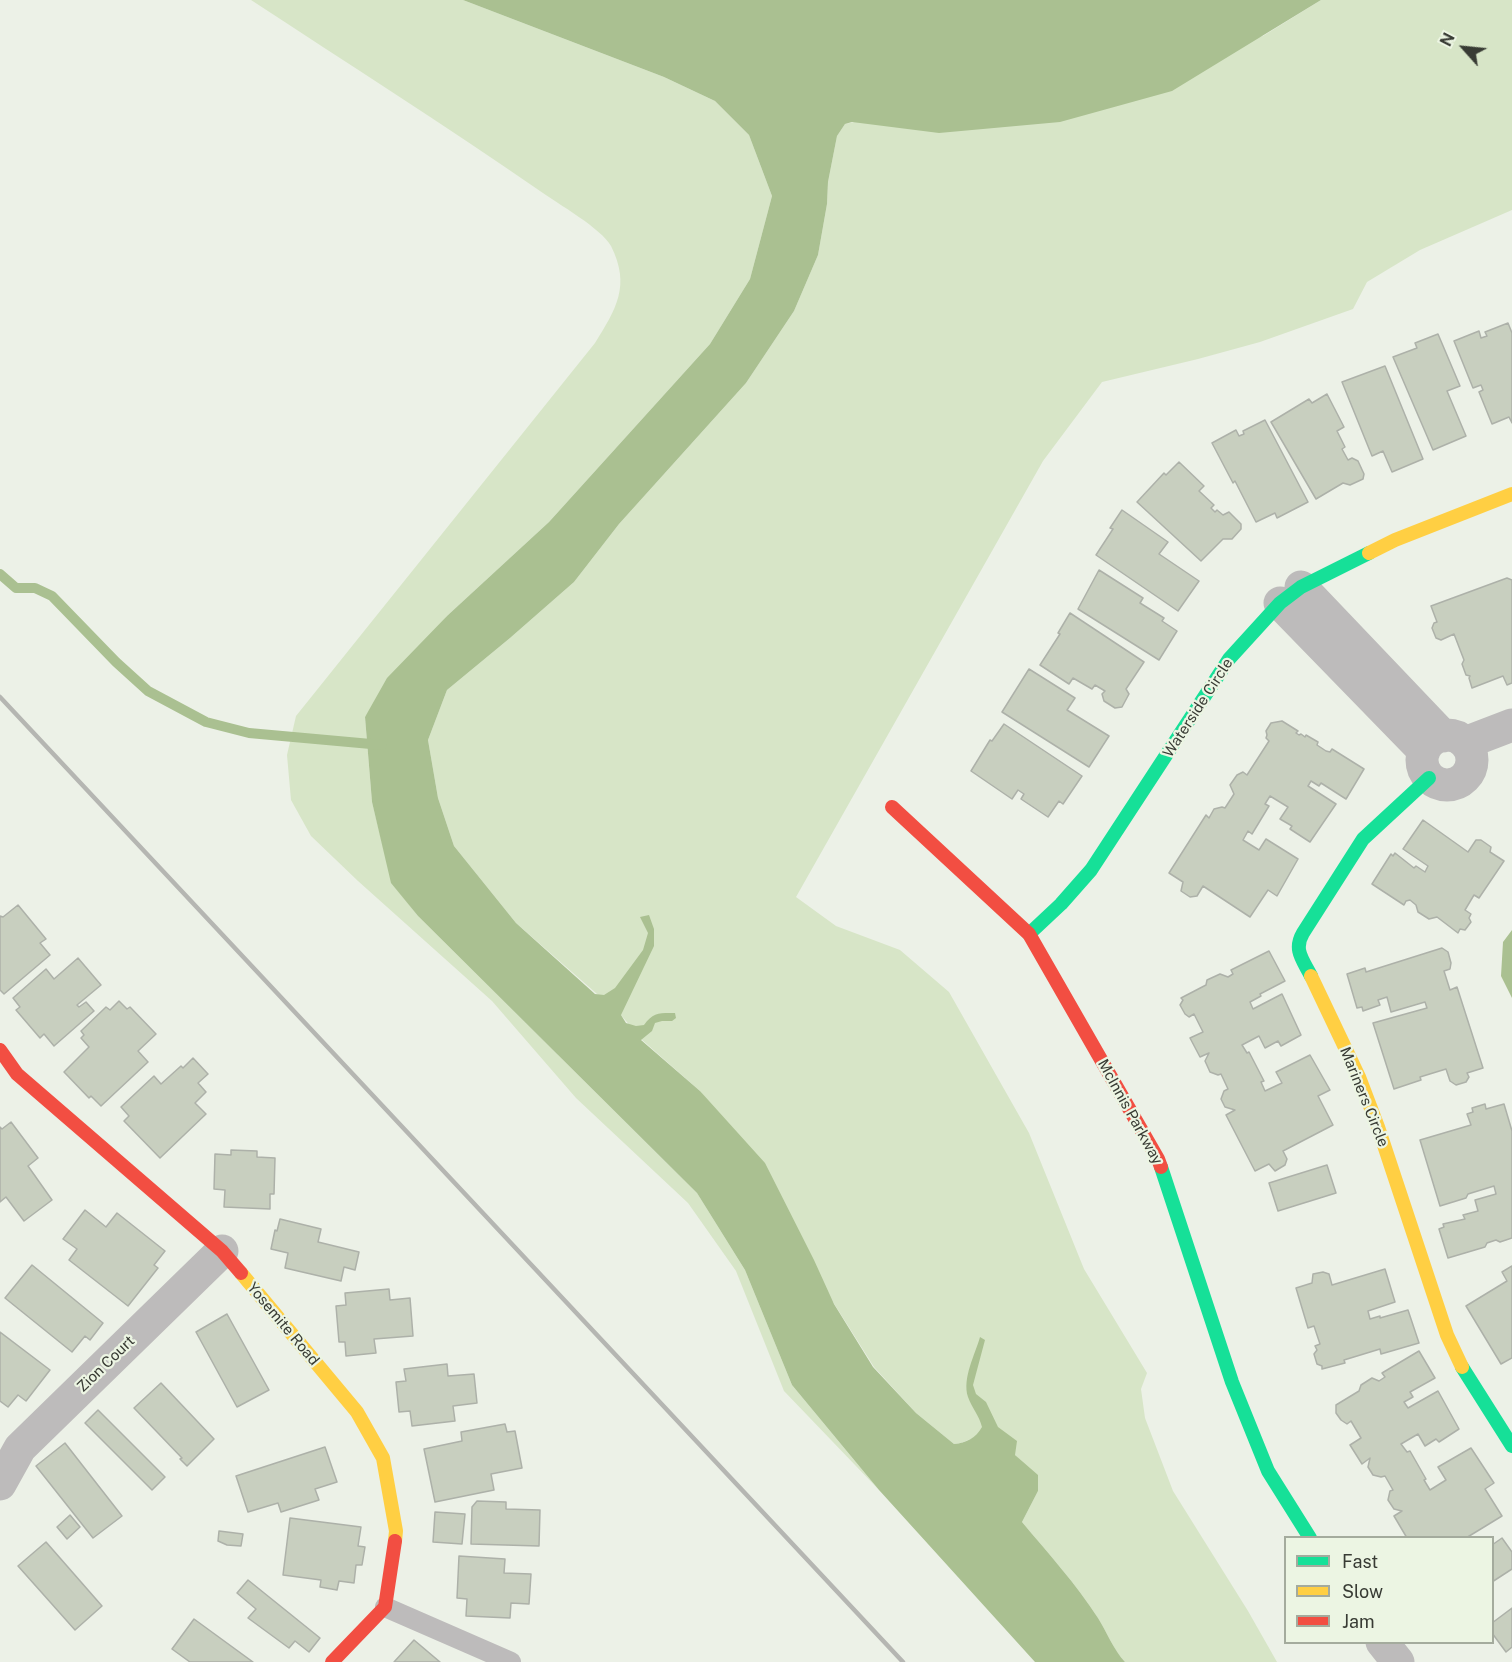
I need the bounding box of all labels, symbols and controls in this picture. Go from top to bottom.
north arrow [1434,18,1494,78]
text: N [1436,30,1459,49]
street label: Waterside Circle [1159,655,1237,761]
street label: Mariners Circle [1336,1044,1392,1150]
street label: McInnis Parkway [1094,1056,1166,1168]
street label: Yosemite Road [243,1279,323,1369]
street label: Zion Court [74,1332,138,1396]
legend [1284,1536,1494,1644]
text: Fast [1342,1551,1378,1572]
text: Slow [1342,1581,1383,1602]
text: Jam [1342,1611,1375,1632]

